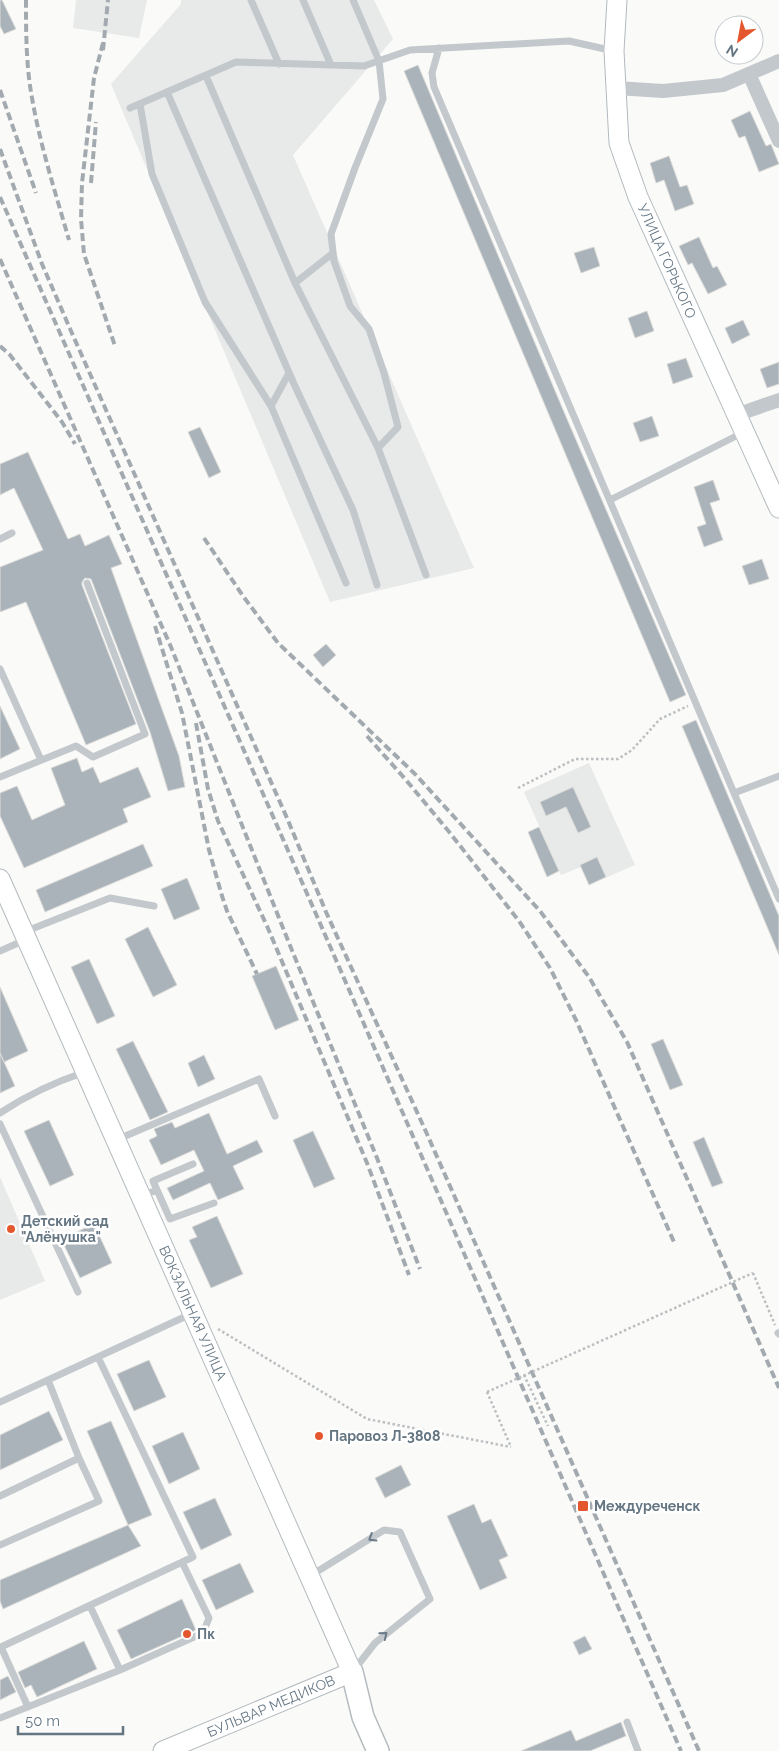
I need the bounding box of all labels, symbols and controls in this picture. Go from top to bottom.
north arrow [714,15,764,65]
text: N [723,41,741,61]
street label: УЛИЦА ГОРЬКОГО [634,201,700,321]
place label: Детский сад "Алёнушка" [21,1213,109,1245]
marker: Детский сад "Алёнушка" [5,1223,17,1235]
street label: ВОКЗАЛЬНАЯ УЛИЦА [156,1243,230,1383]
place label: Паровоз Л-3808 [329,1428,440,1444]
marker: Паровоз Л-3808 [313,1430,325,1442]
place label: Междуреченск [594,1498,701,1514]
marker: Междуреченск [576,1499,590,1513]
one-way arrow [369,1531,378,1541]
place label: Пк [197,1626,215,1642]
marker: Пк [181,1628,193,1640]
one-way arrow [378,1633,387,1641]
street label: БУЛЬВАР МЕДИКОВ [205,1672,337,1740]
scale bar [18,1704,122,1736]
text: 50 m [25,1712,60,1730]

